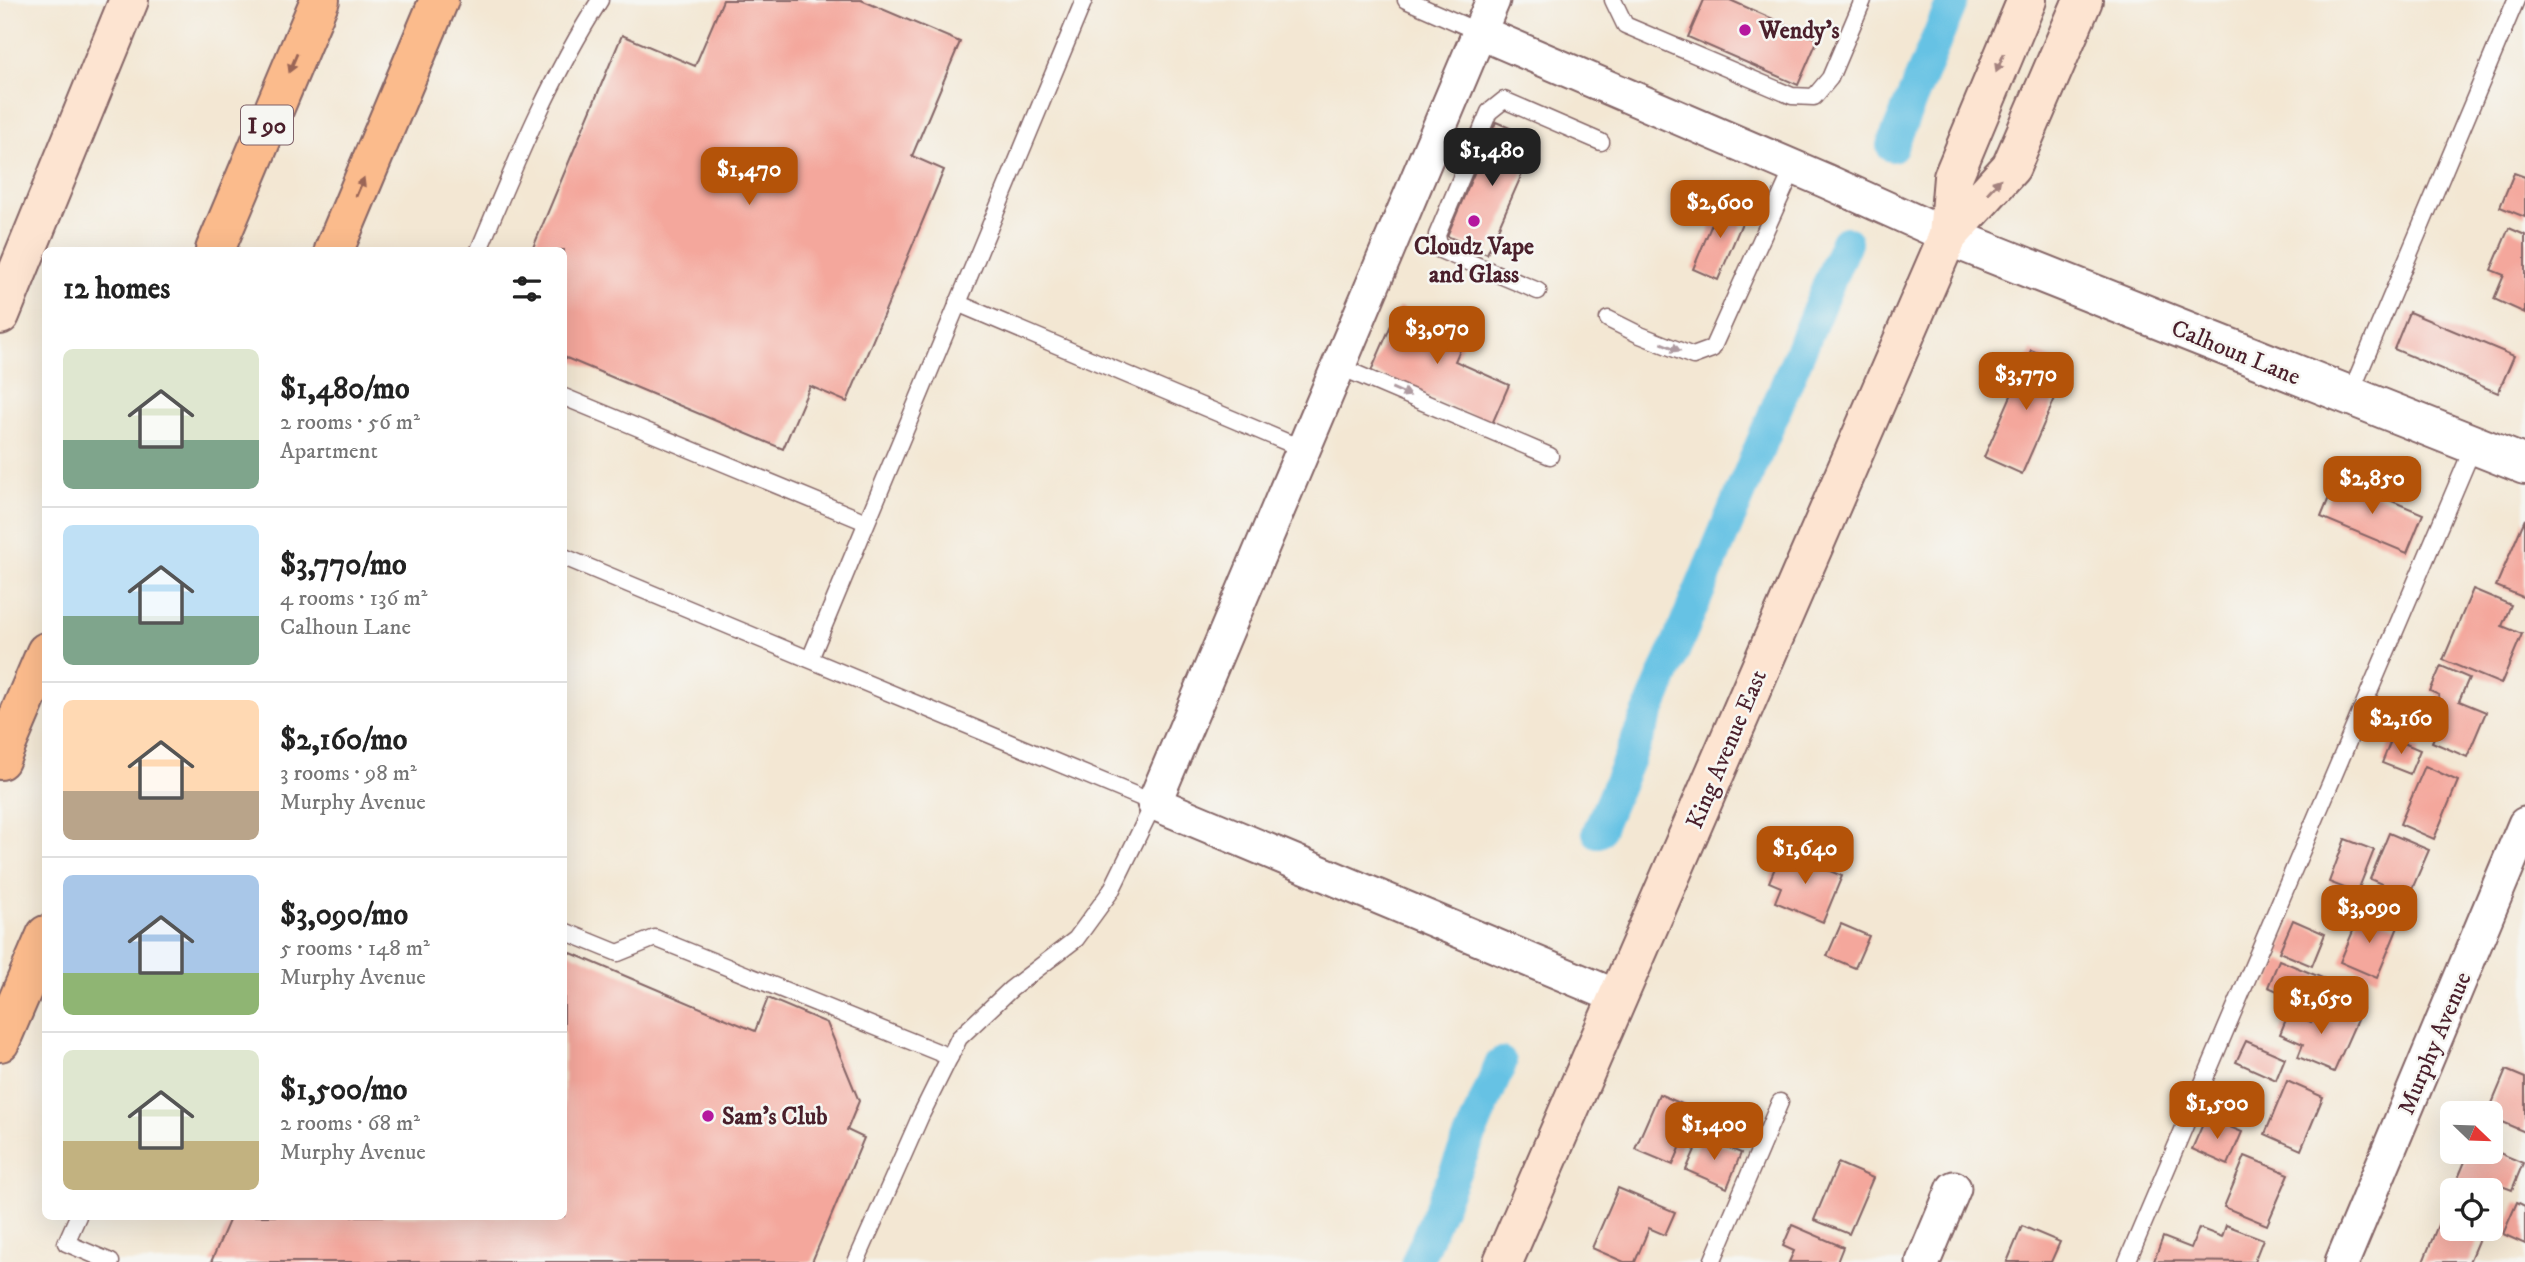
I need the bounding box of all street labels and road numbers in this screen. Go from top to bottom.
road number: I 90 [241,106,293,144]
street label: Calhoun Lane [2167,313,2305,392]
street label: King Avenue East [1680,665,1774,833]
street label: Murphy Avenue [2391,967,2478,1119]

